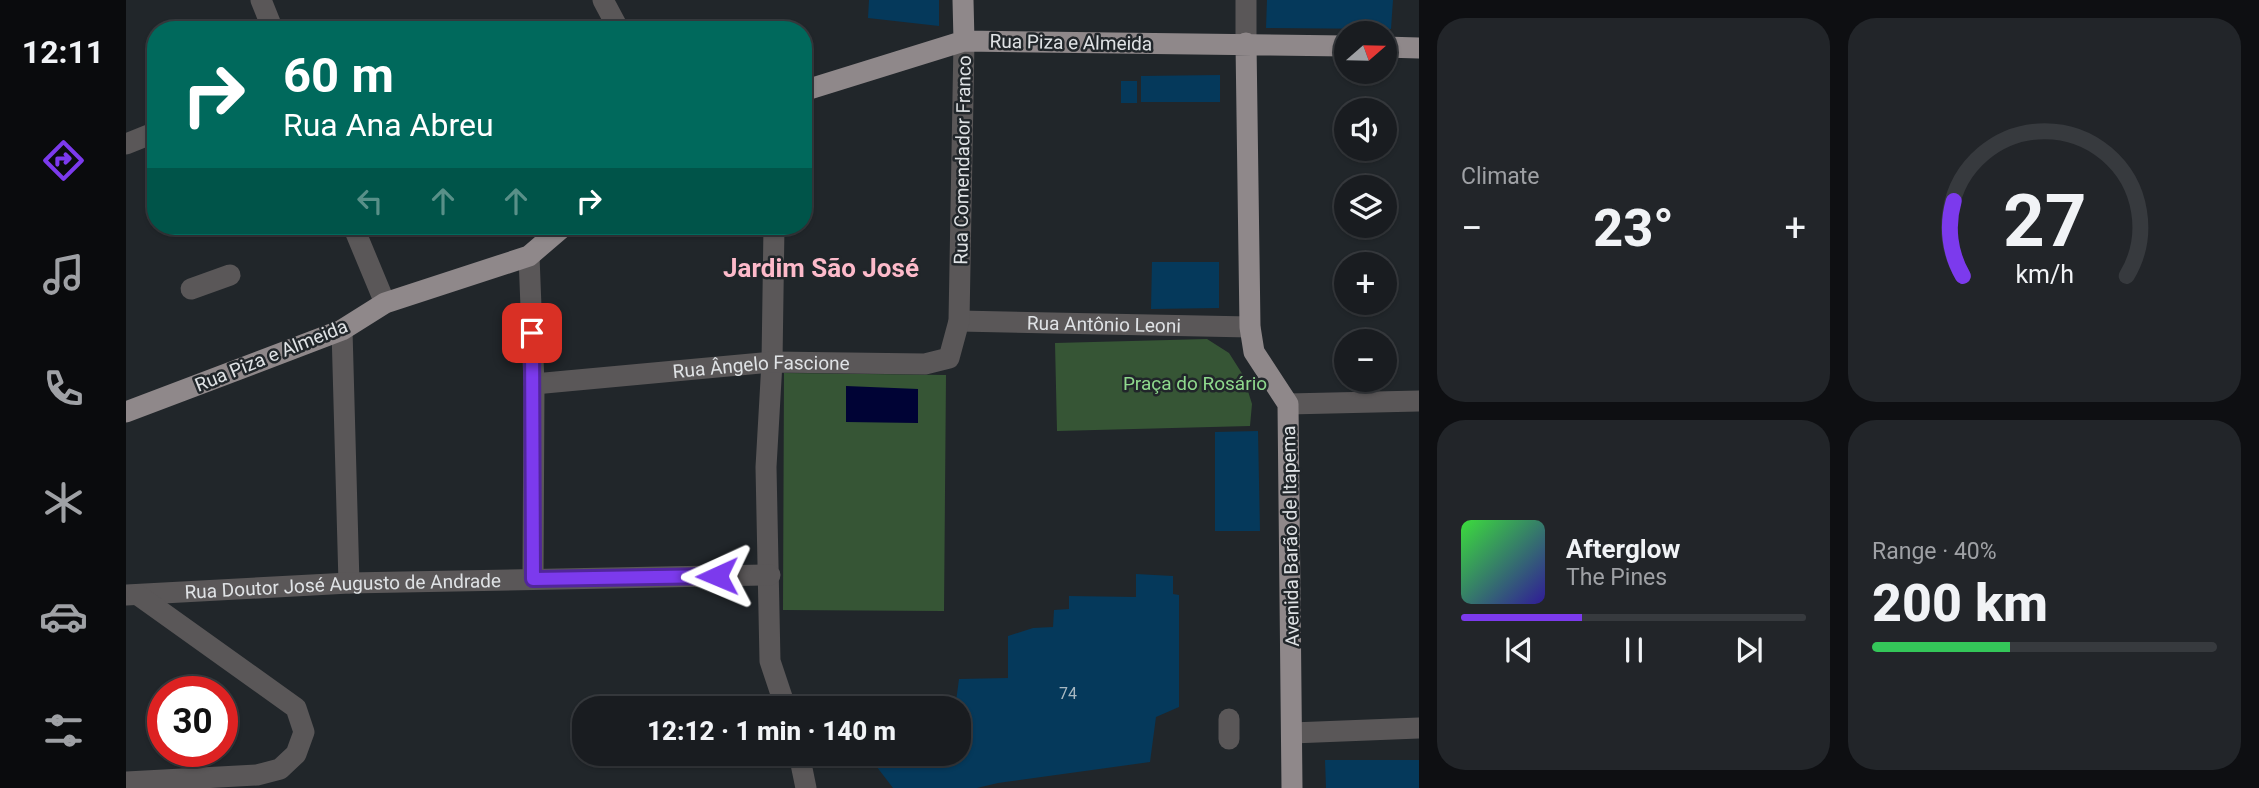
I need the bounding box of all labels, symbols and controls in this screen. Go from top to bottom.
north arrow [1334,21,1396,84]
map controls [1334,21,1397,392]
street label: Rua Piza e Almeida [990,30,1152,55]
text: 12:11 [22,33,104,71]
text: 60 m [283,47,394,104]
icon: right [168,49,259,140]
street label: Rua Comendador Franco [949,55,976,265]
button: sound [1334,98,1397,161]
text: Rua Ana Abreu [283,106,494,144]
icon: directions [39,136,88,185]
text: Climate [1461,163,1540,190]
button: layers [1334,175,1397,238]
text: 27 [2003,178,2086,264]
icon: left [351,182,389,220]
icon: ahead [424,182,462,220]
icon: ahead [497,182,535,220]
icon: right [570,182,608,220]
text: 23° [1593,198,1674,259]
text: − [1461,206,1483,250]
text: + [1784,206,1806,250]
icon: music [39,250,88,299]
button: + [1334,252,1397,315]
district label: Jardim São José [723,253,919,283]
text: km/h [2015,260,2074,289]
pin [502,303,562,363]
street label: Rua Antônio Leoni [1027,311,1181,338]
street label: Rua Piza e Almeida [192,314,351,397]
icon: arrive [513,314,551,352]
button: − [1334,329,1397,392]
street label: Rua Ângelo Fascione [672,351,850,383]
icon: phone [39,364,88,413]
park label: Praça do Rosário [1123,372,1267,395]
street label: Avenida Barão de Itapema [1277,425,1304,647]
icon: climate [39,478,88,527]
text: Afterglow [1566,534,1680,564]
text: Range · 40% [1872,538,1997,565]
position arrow [680,539,754,613]
text: The Pines [1566,564,1667,591]
street label: Rua Doutor José Augusto de Andrade [184,569,501,604]
text: 200 km [1872,573,2048,634]
icon: car [39,592,88,641]
icon: previous [1500,631,1538,669]
icon: pause [1615,631,1653,669]
icon: next [1730,631,1768,669]
speed limit sign: 30 [147,676,238,767]
house number: 74 [1059,684,1077,703]
icon: filters [39,706,88,755]
text: 12:12 · 1 min · 140 m [647,716,896,746]

